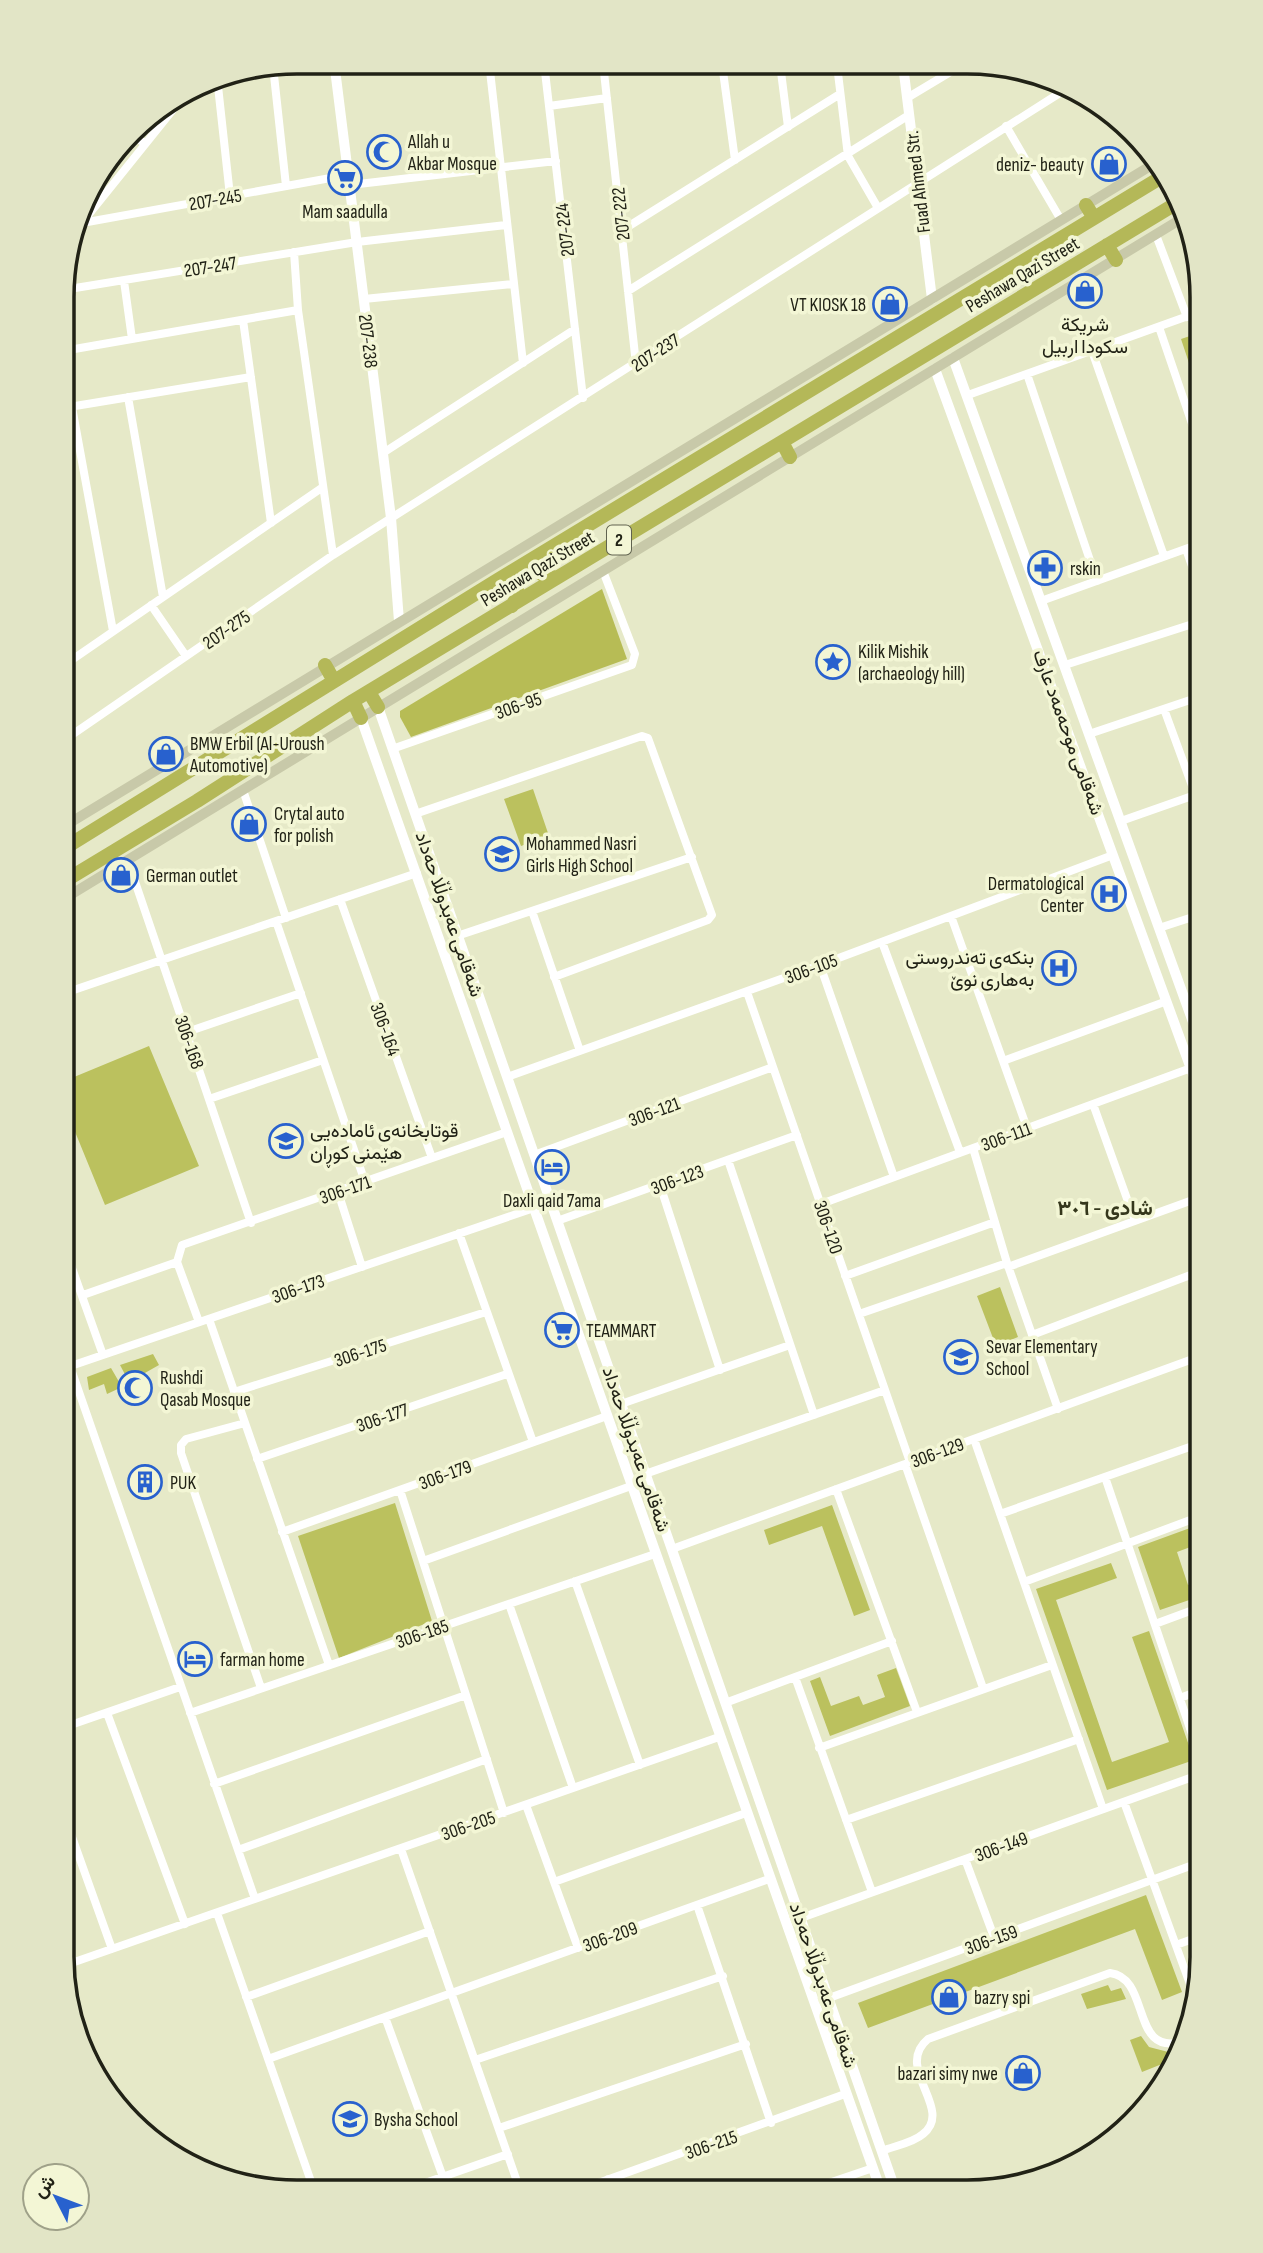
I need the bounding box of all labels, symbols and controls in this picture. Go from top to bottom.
street label: Fuad Ahmed Str. [901,130,936,234]
place label: Allah u Akbar Mosque [407,131,497,176]
mosque icon: Allah u Akbar Mosque [365,133,403,171]
shop icon: deniz- beauty [1090,145,1128,183]
place label: deniz- beauty [996,154,1085,177]
supermarket icon: Mam saadulla [326,159,364,197]
street label: 207-245 [187,185,243,216]
street label: 207-222 [607,186,636,242]
place label: Mam saadulla [302,201,388,224]
street label: 207-224 [551,202,580,258]
street label: Peshawa Qazi Street [962,232,1084,318]
street label: 207-247 [182,252,239,283]
shop icon: شريكة سكودا اربيل [1066,272,1104,310]
shop icon: VT KIOSK 18 [871,285,909,323]
place label: VT KIOSK 18 [790,294,866,317]
street label: 207-238 [353,313,382,369]
place label: شريكة سكودا اربيل [1042,314,1128,359]
street label: 207-237 [627,329,685,377]
street label: Peshawa Qazi Street [477,526,599,612]
road number: 2 [607,526,631,554]
pharmacy icon: rskin [1026,549,1064,587]
place label: rskin [1070,558,1101,581]
street label: 207-275 [199,606,255,655]
place label: Kilik Mishik (archaeology hill) [858,641,965,686]
place icon: Kilik Mishik (archaeology hill) [814,643,852,681]
street label: شەقامی موحەمەد عارف [1027,647,1108,818]
street label: 306-95 [492,688,545,725]
place label: BMW Erbil (Al-Uroush Automotive) [189,733,325,778]
shop icon: BMW Erbil (Al-Uroush Automotive) [147,735,185,773]
place label: Crytal auto for polish [274,803,345,848]
shop icon: Crytal auto for polish [230,805,268,843]
street label: شەقامی عەبدوڵڵا حەداد [409,828,489,1000]
place label: Mohammed Nasri Girls High School [526,833,636,878]
school or university icon: Mohammed Nasri Girls High School [483,835,521,873]
shop icon: German outlet [102,856,140,894]
place label: German outlet [146,865,238,888]
place label: Dermatological Center [988,873,1085,918]
hospital icon: Dermatological Center [1090,875,1128,913]
place label: بنکەی تەندروستی بەهاری نوێ [906,947,1034,992]
street label: 306-105 [782,949,841,990]
hospital icon: بنکەی تەندروستی بەهاری نوێ [1040,949,1078,987]
street label: 306-164 [364,1000,405,1059]
street label: 306-168 [169,1013,208,1072]
street label: 306-121 [626,1092,684,1132]
street label: 306-111 [978,1118,1035,1157]
place label: قوتابخانەی ئامادەیی هێمنی کوڕان [310,1120,458,1168]
school or university icon: قوتابخانەی ئامادەیی هێمنی کوڕان [267,1122,305,1160]
hotel icon: Daxli qaid 7ama [533,1148,571,1186]
street label: 306-123 [648,1160,707,1201]
street label: 306-171 [317,1171,374,1210]
place label: Daxli qaid 7ama [503,1190,601,1213]
district label: شادی - ٣٠٦ [1057,1196,1153,1221]
street label: 306-120 [808,1198,847,1257]
street label: 306-173 [269,1270,328,1309]
supermarket icon: TEAMMART [543,1311,581,1349]
place label: TEAMMART [586,1320,657,1343]
street label: 306-175 [331,1334,390,1373]
place label: Sevar Elementary School [986,1336,1098,1381]
school or university icon: Sevar Elementary School [942,1338,980,1376]
street label: شەقامی عەبدوڵڵا حەداد [596,1363,676,1535]
place label: Rushdi Qasab Mosque [160,1367,251,1412]
mosque icon: Rushdi Qasab Mosque [116,1369,154,1407]
street label: 306-177 [353,1399,412,1438]
street label: 306-129 [908,1433,967,1474]
street label: 306-179 [416,1455,475,1496]
building icon: PUK [126,1463,164,1501]
place label: PUK [170,1472,196,1495]
street label: 306-185 [393,1615,452,1654]
hotel icon: farman home [176,1640,214,1678]
place label: farman home [220,1649,305,1672]
street label: 306-205 [438,1806,499,1846]
street label: 306-149 [972,1827,1031,1868]
street label: شەقامی عەبدوڵڵا حەداد [783,1899,863,2071]
street label: 306-209 [580,1917,641,1958]
street label: 306-159 [962,1920,1021,1961]
shop icon: bazry spi [930,1978,968,2016]
place label: bazry spi [974,1987,1030,2010]
shop icon: bazari simy nwe [1004,2054,1042,2092]
place label: bazari simy nwe [897,2063,998,2086]
school or university icon: Bysha School [331,2100,369,2138]
place label: Bysha School [374,2109,458,2132]
street label: 306-215 [682,2126,741,2165]
north arrow [21,2162,91,2232]
text: ش [28,2170,61,2203]

